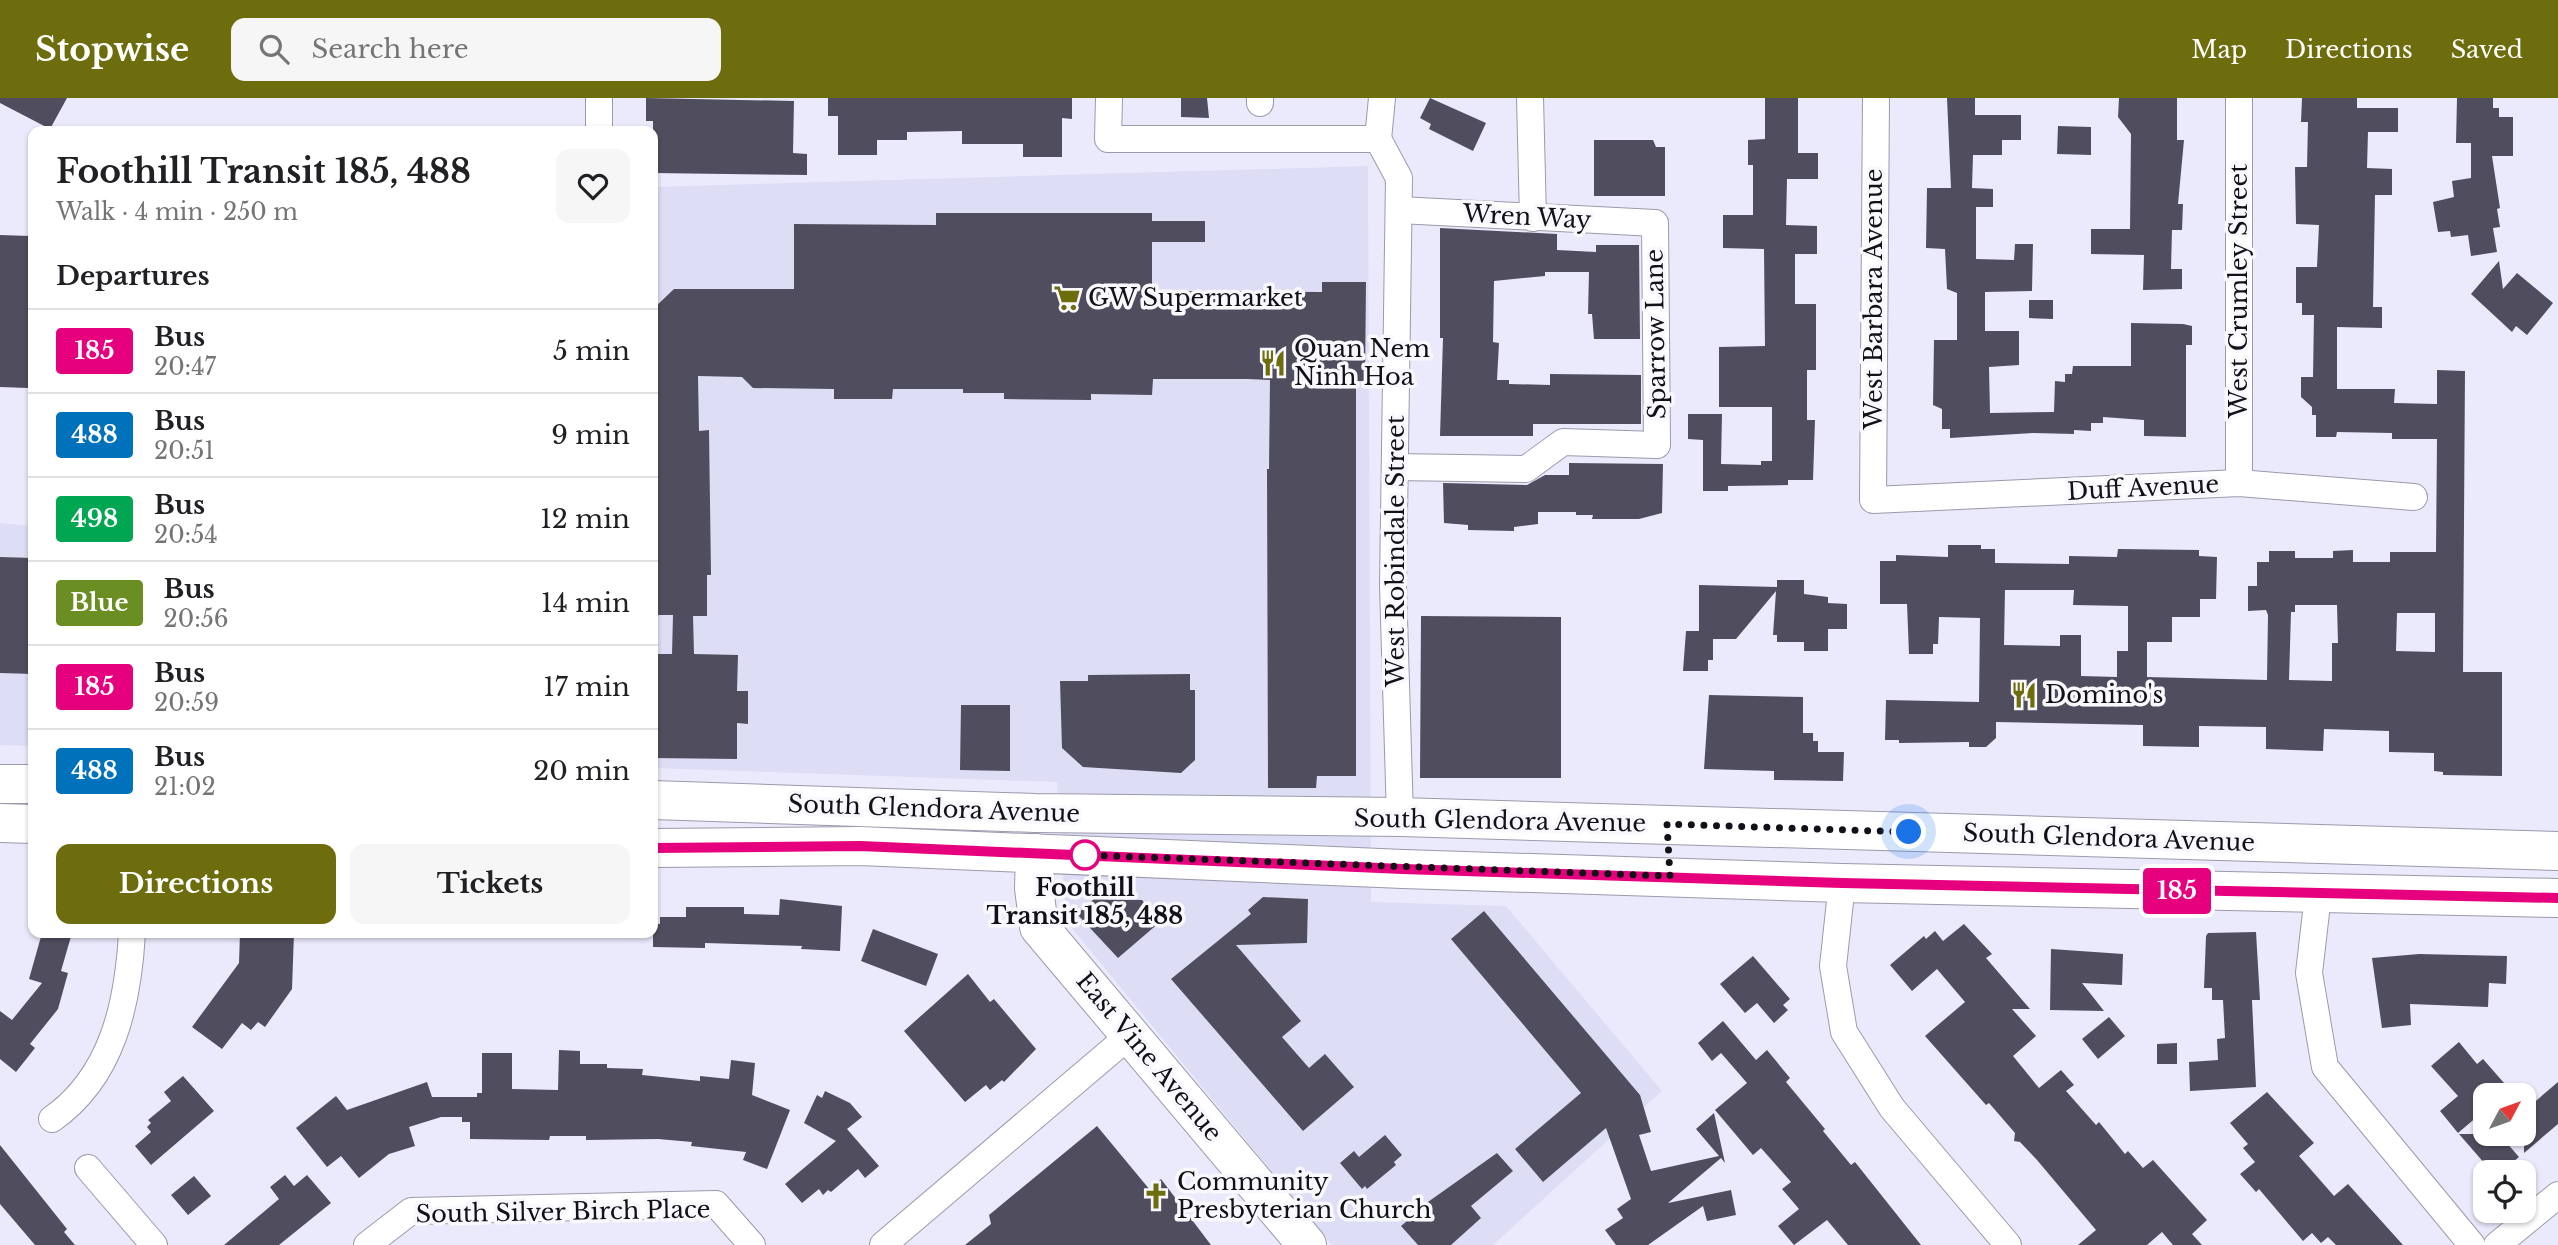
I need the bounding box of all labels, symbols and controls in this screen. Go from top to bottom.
search box [231,18,721,81]
text: Stopwise [35,29,189,70]
icon: search [255,30,293,68]
text: Search here [311,33,469,65]
text: Map [2191,35,2247,64]
text: Directions [2285,35,2413,64]
text: Saved [2451,35,2523,64]
button: heart [556,149,630,223]
text: Foothill Transit 185, 488 [56,151,471,192]
street label: West Crumley Street [2224,164,2253,419]
street label: West Barbara Avenue [1859,169,1888,430]
text: Walk · 4 min · 250 m [56,198,298,226]
street label: Wren Way [1461,199,1593,234]
street label: Sparrow Lane [1640,249,1671,419]
text: Departures [56,260,210,292]
supermarket icon: GW Supermarket [1052,283,1082,313]
place label: GW Supermarket [1088,283,1303,312]
text: Bus [154,321,205,353]
place label: Quan Nem Ninh Hoa [1294,334,1430,391]
text: 5 min [553,335,630,367]
text: 185 [75,336,114,365]
restaurant icon: Quan Nem Ninh Hoa [1258,348,1288,378]
text: 20:47 [154,353,216,381]
text: Bus [154,405,205,437]
street label: West Robindale Street [1381,415,1410,688]
text: 9 min [551,419,630,451]
text: 488 [71,420,118,449]
text: 20:51 [154,437,214,465]
street label: Duff Avenue [2066,469,2220,506]
text: Bus [154,489,205,521]
text: 12 min [540,503,630,535]
text: 498 [71,504,118,533]
text: 20:54 [154,521,218,549]
text: Bus [164,573,215,605]
text: 14 min [541,587,630,619]
text: Blue [70,588,129,617]
text: 20:56 [164,605,229,633]
text: Bus [154,657,205,689]
text: 17 min [543,671,630,703]
text: 185 [75,672,114,701]
restaurant icon: Domino's [2009,680,2039,710]
place label: Domino's [2045,680,2163,709]
text: 20:59 [154,689,219,717]
text: Bus [154,741,205,773]
text: 20 min [533,755,630,787]
text: 488 [71,756,118,785]
text: 21:02 [154,773,216,801]
street label: South Glendora Avenue [787,789,1081,828]
street label: South Glendora Avenue [1354,803,1646,838]
your location [1891,814,1926,849]
street label: South Glendora Avenue [1962,818,2256,857]
marker: Foothill Transit 185, 488 [1070,840,1100,870]
button: Directions [56,844,336,924]
button: Tickets [350,844,630,924]
line badge: 185 [2137,868,2217,914]
place label: Foothill Transit 185, 488 [987,873,1183,930]
text: 185 [2157,876,2197,905]
street label: East Vine Avenue [1070,967,1228,1147]
north arrow [2473,1083,2536,1146]
map controls [2473,1083,2536,1223]
button: locate [2473,1160,2536,1223]
place label: Community Presbyterian Church [1177,1167,1432,1224]
church icon: Community Presbyterian Church [1141,1181,1171,1211]
street label: South Silver Birch Place [415,1194,711,1229]

